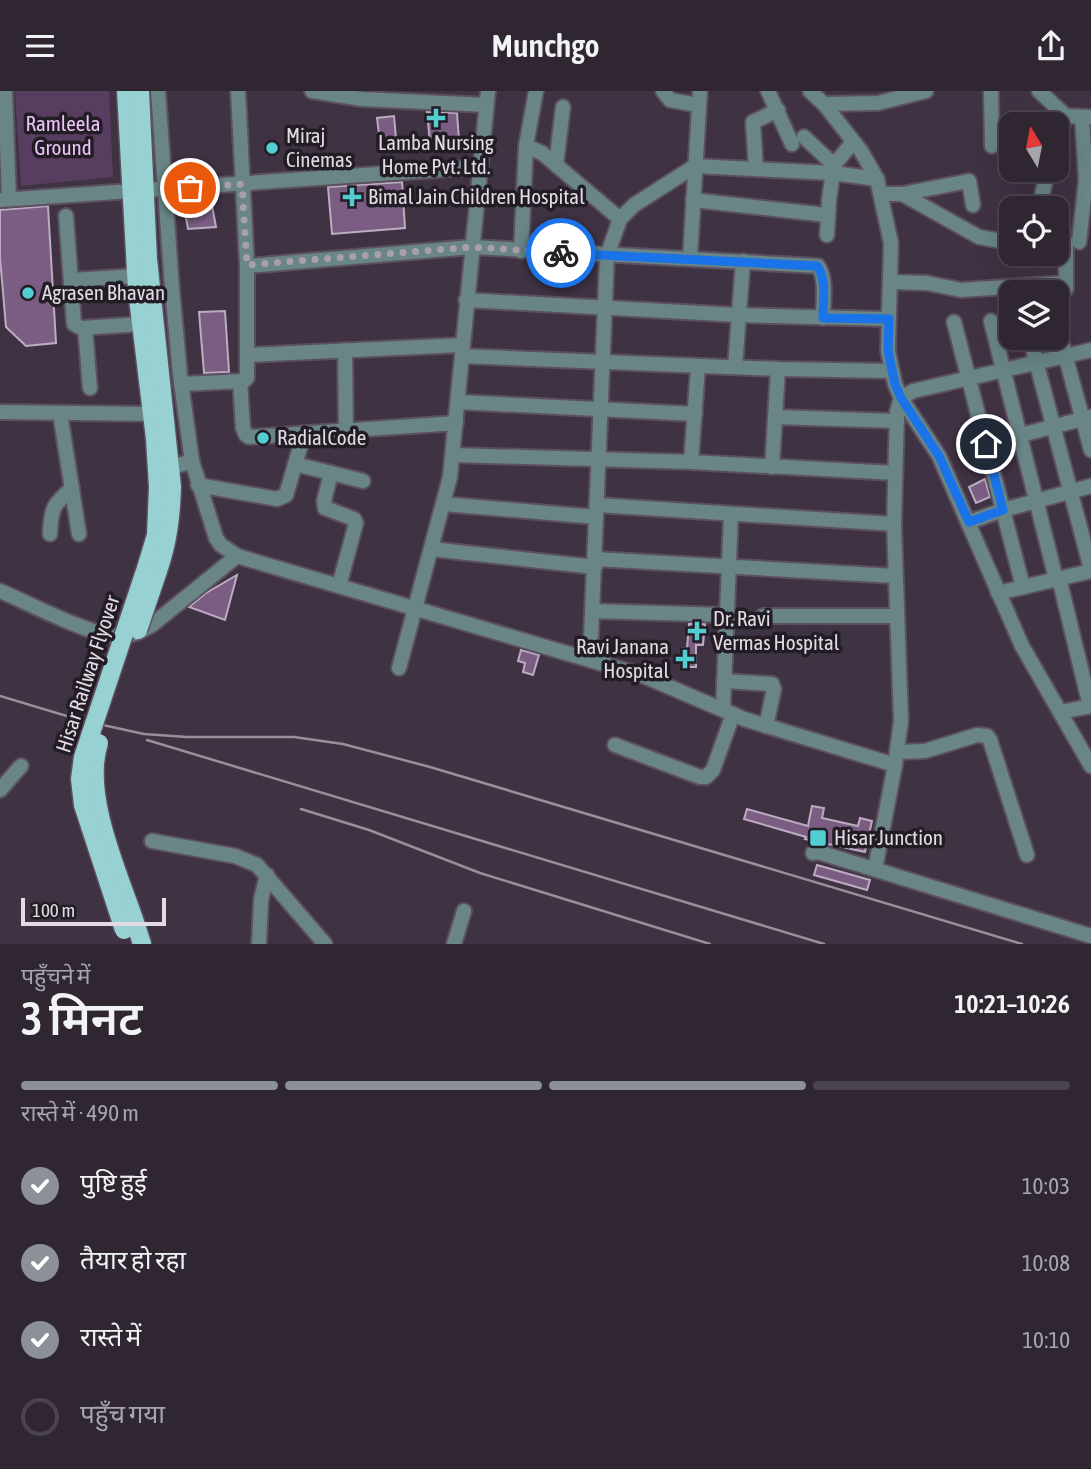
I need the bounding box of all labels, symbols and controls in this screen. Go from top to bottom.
icon: menu [21,27,59,65]
text: Munchgo [492,27,599,64]
icon: share [1032,27,1070,65]
marker: Lamba Nursing Home Pvt. Ltd. [426,108,446,128]
park label: Ramleela Ground [25,111,101,159]
north arrow [999,112,1069,182]
map controls [999,112,1069,350]
place label: Miraj Cinemas [286,123,352,171]
place label: Lamba Nursing Home Pvt. Ltd. [378,130,494,178]
marker: Miraj Cinemas [264,140,280,156]
pin [160,158,220,218]
icon: bag [171,169,209,207]
place label: Bimal Jain Children Hospital [368,184,585,208]
marker: Bimal Jain Children Hospital [342,187,362,207]
button: locate [999,196,1069,266]
courier [526,218,596,288]
icon: bike [542,234,580,272]
place label: Agrasen Bhavan [42,280,165,304]
button: layers [999,280,1069,350]
marker: Agrasen Bhavan [20,285,36,301]
pin [956,414,1016,474]
place label: RadialCode [277,425,366,449]
icon: home [967,425,1005,463]
marker: RadialCode [255,430,271,446]
street label: Hisar Railway Flyover [50,592,124,755]
place label: Dr. Ravi Vermas Hospital [713,606,840,654]
marker: Dr. Ravi Vermas Hospital [687,621,707,641]
place label: Ravi Janana Hospital [576,634,669,682]
marker: Ravi Janana Hospital [675,649,695,669]
place label: Hisar Junction [834,825,943,849]
marker: Hisar Junction [808,828,828,848]
scale bar [21,895,166,927]
text: 100 m [32,899,75,921]
text: पहुँचने में [21,963,91,989]
text: 10:21–10:26 [954,989,1070,1019]
text: 3 मिनट [21,992,142,1045]
text: रास्ते में · 490 m [21,1100,139,1126]
icon: check [21,1167,59,1205]
text: पुष्टि हुई [80,1168,147,1198]
text: 10:03 [1022,1173,1070,1199]
icon: check [21,1244,59,1282]
text: तैयार हो रहा [80,1245,186,1275]
text: 10:08 [1022,1250,1070,1276]
icon: check [21,1321,59,1359]
text: रास्ते में [80,1322,141,1352]
text: 10:10 [1022,1327,1070,1353]
text: पहुँच गया [80,1399,165,1429]

